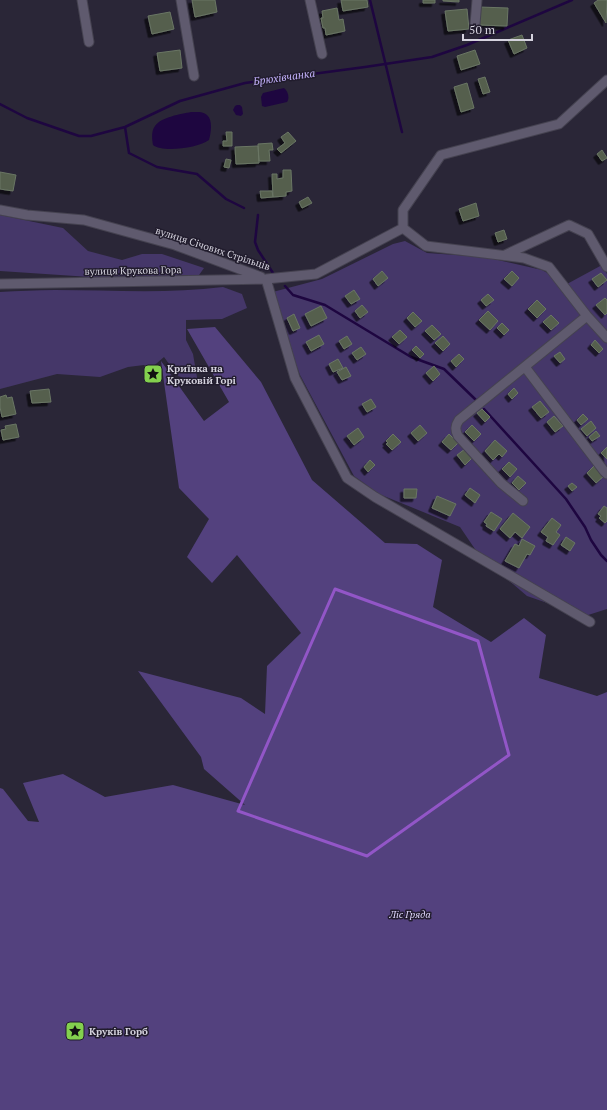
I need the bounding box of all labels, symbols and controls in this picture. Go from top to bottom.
scale bar [463,16,532,42]
text: 50 m [469,22,496,37]
water label: Брюхівчанка [251,66,316,88]
street label: вулиця Січових Стрільців [154,224,272,273]
street label: вулиця Крукова Гора [84,263,182,278]
place label: Криївка на Круковій Горі [167,362,236,387]
place icon: Криївка на Круковій Горі [142,363,164,385]
park label: Ліс Гряда [388,908,431,921]
place icon: Круків Горб [64,1020,86,1042]
place label: Круків Горб [89,1025,148,1038]

